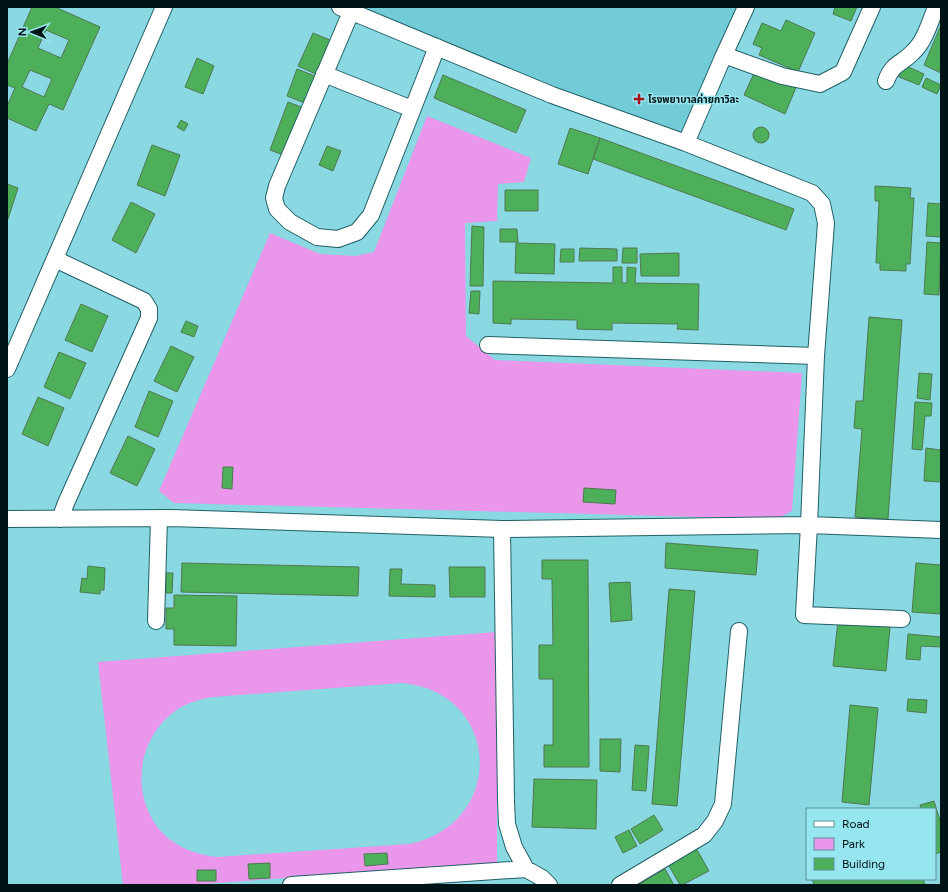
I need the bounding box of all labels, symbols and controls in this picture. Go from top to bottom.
north arrow [12,12,52,52]
text: N [16,27,29,36]
marker: โรงพยาบาลค่ายกาวิละ [633,93,645,105]
place label: โรงพยาบาลค่ายกาวิละ [648,93,740,106]
legend [806,808,936,880]
text: Road [842,817,870,831]
text: Park [842,837,865,851]
text: Building [842,857,885,871]

